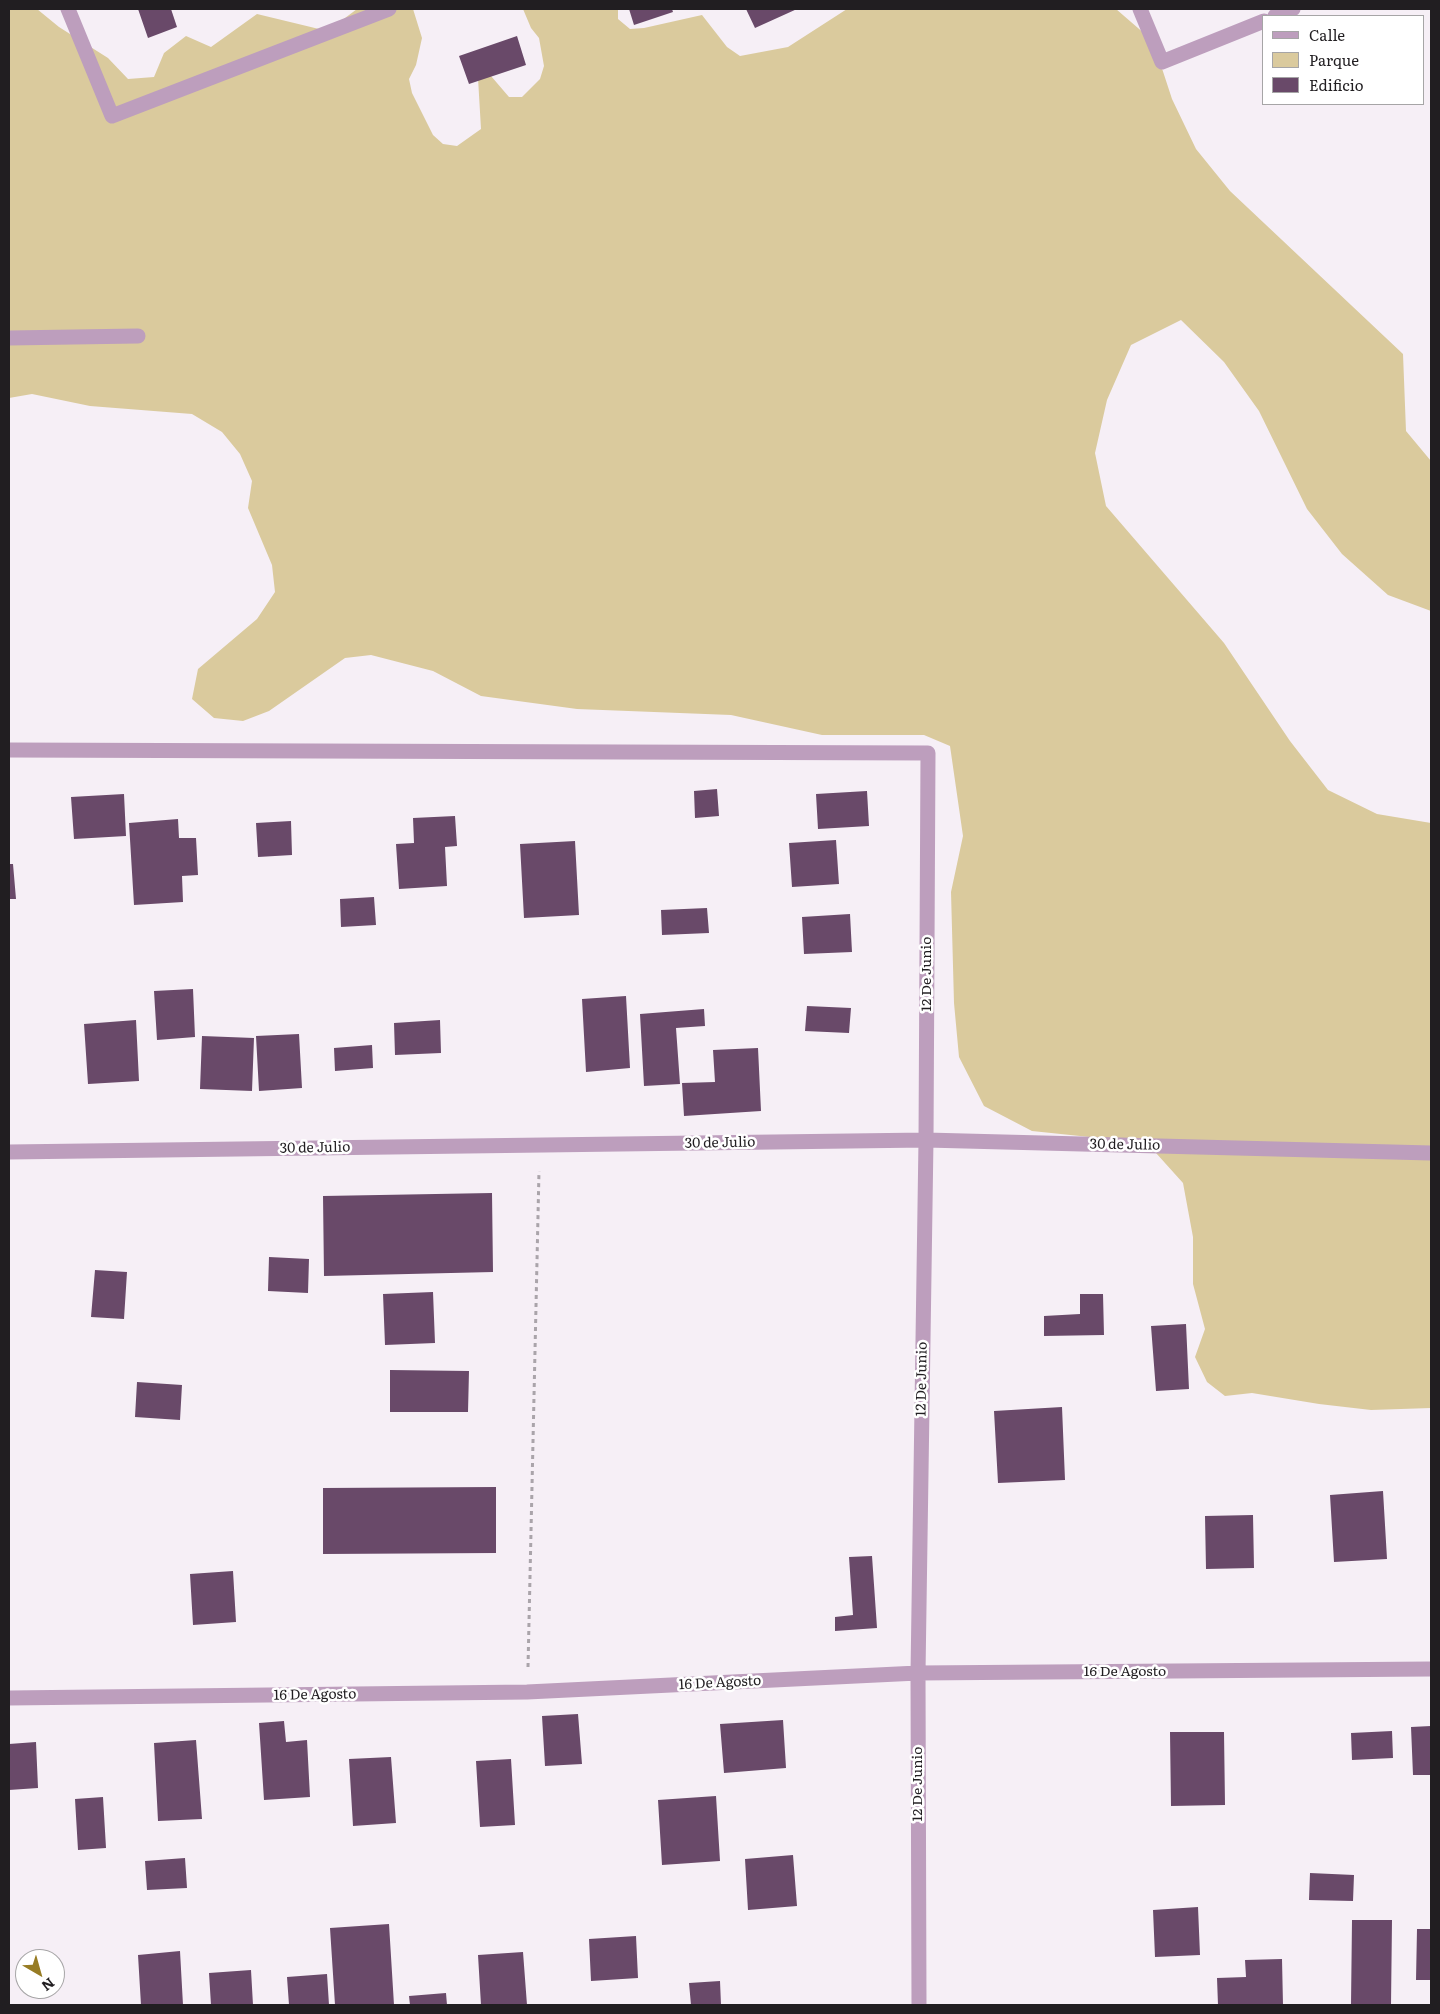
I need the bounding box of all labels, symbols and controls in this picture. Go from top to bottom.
legend [1262,15,1425,105]
text: Calle [1309,23,1345,46]
text: Parque [1309,48,1359,71]
text: Edificio [1309,73,1364,96]
street label: 12 De Junio [919,937,935,1011]
street label: 30 de Julio [684,1134,756,1152]
street label: 30 de Julio [1089,1136,1161,1154]
street label: 30 de Julio [279,1139,351,1157]
street label: 12 De Junio [913,1341,931,1417]
street label: 16 De Agosto [1084,1664,1166,1680]
street label: 16 De Agosto [678,1672,762,1694]
street label: 16 De Agosto [274,1686,356,1704]
street label: 12 De Junio [910,1747,926,1821]
north arrow [15,1949,65,1999]
text: N [38,1974,59,1997]

